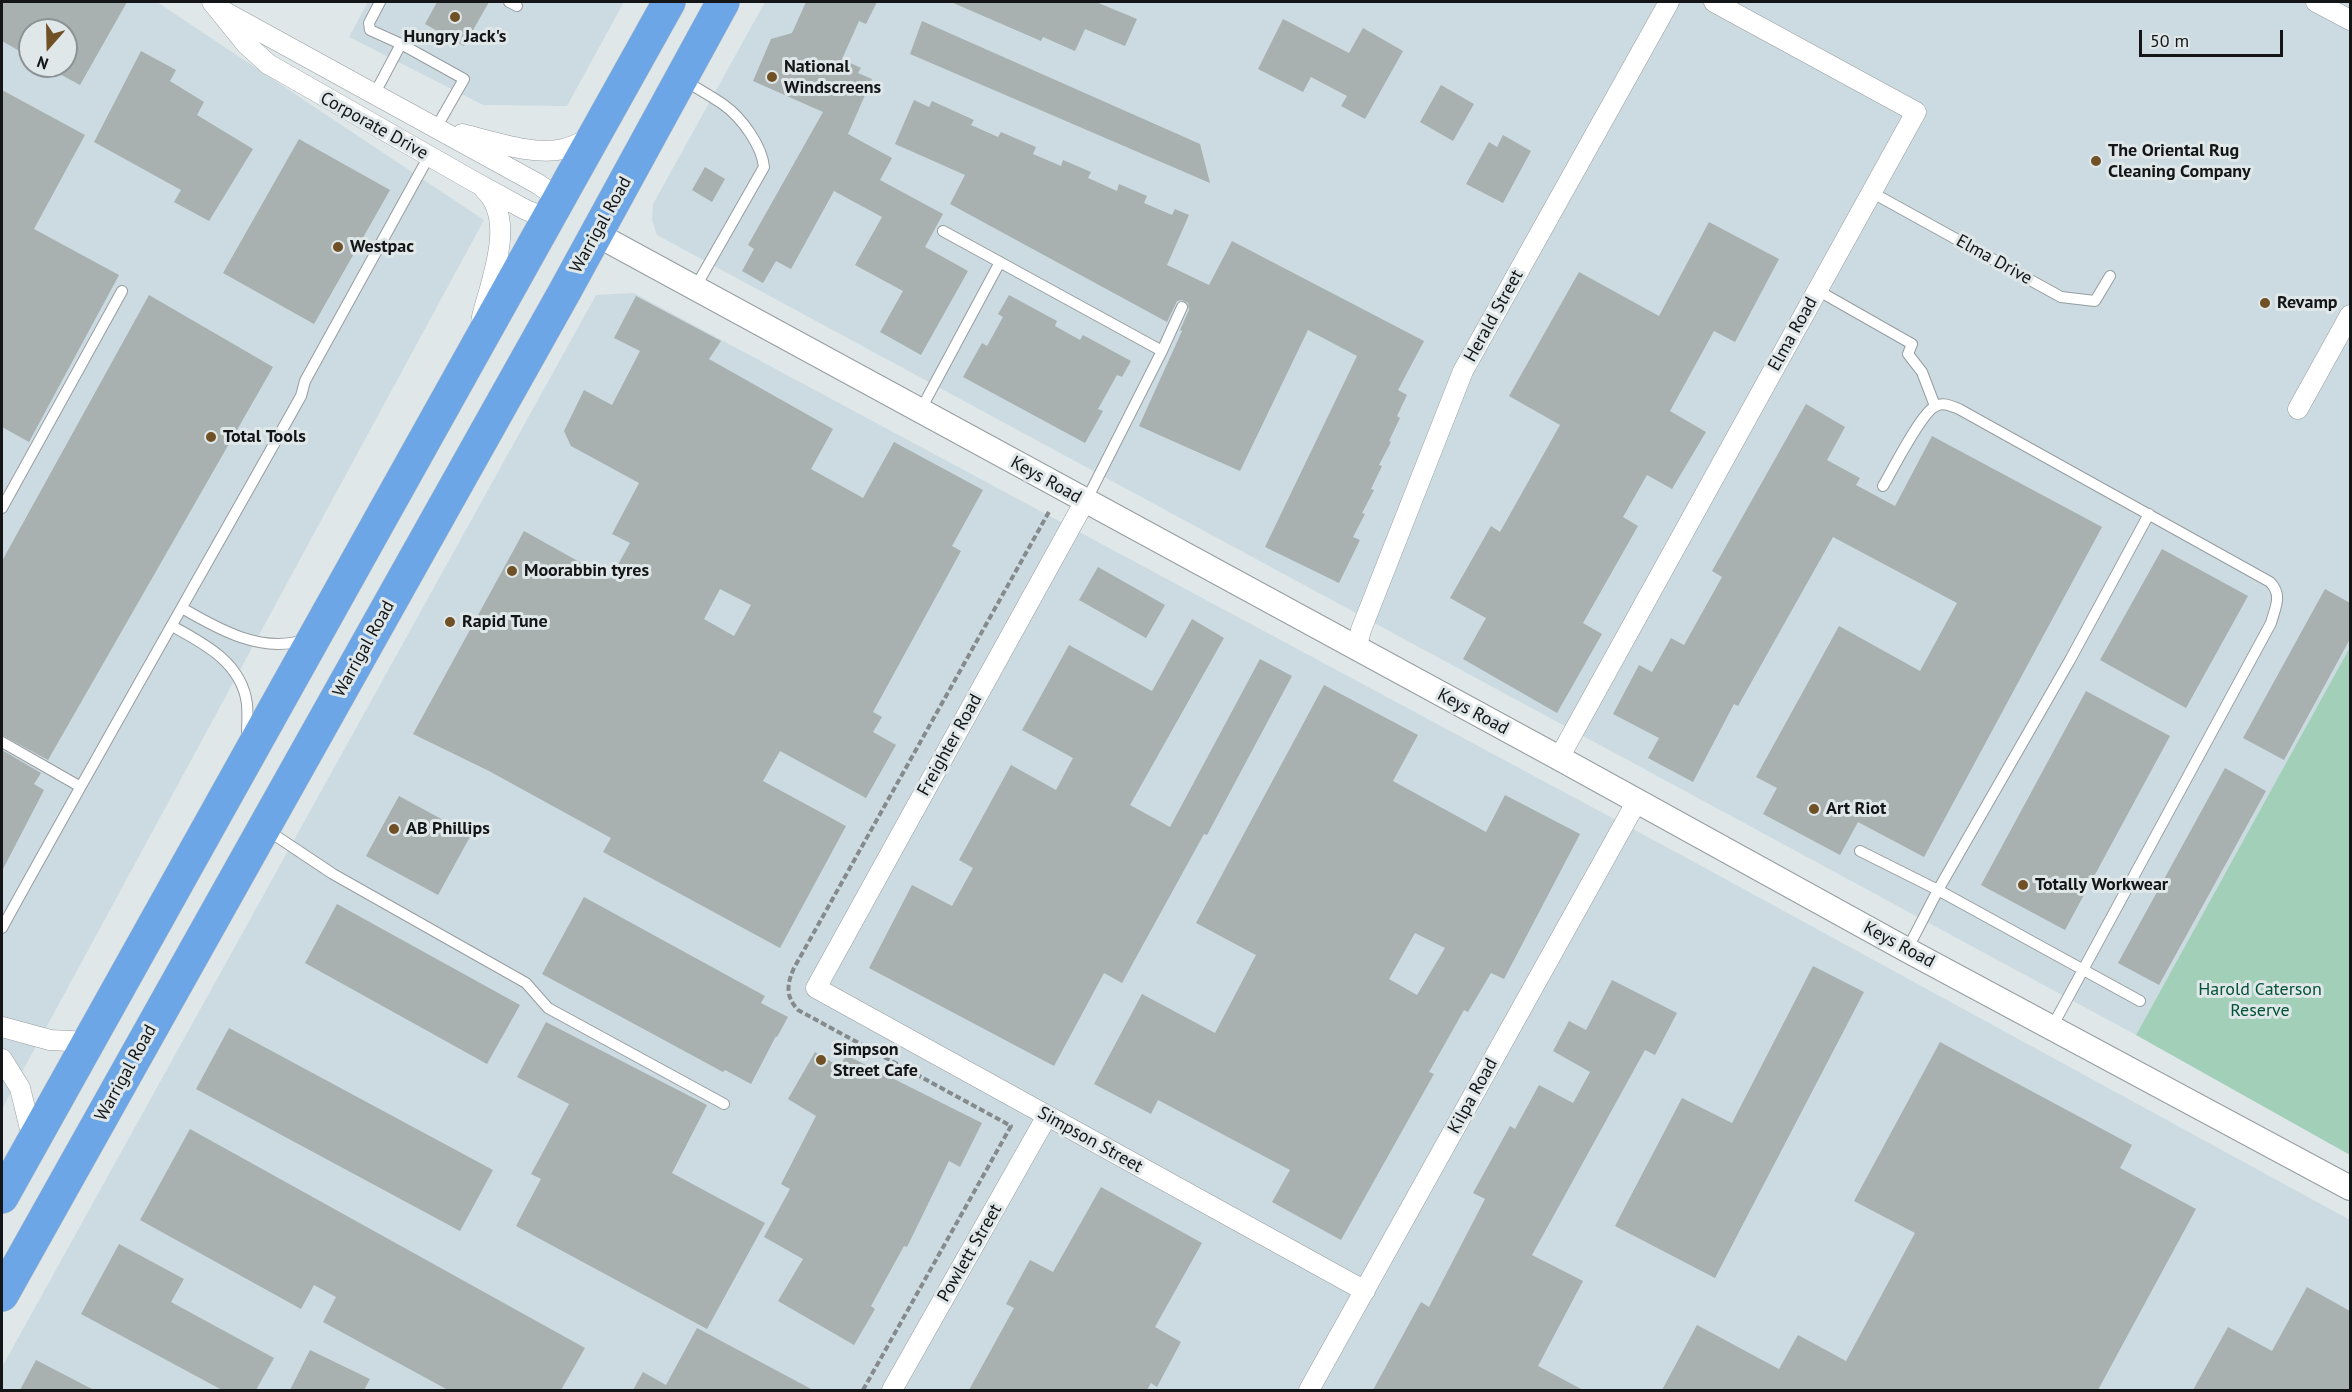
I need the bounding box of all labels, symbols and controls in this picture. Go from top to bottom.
marker: Hungry Jack's [448,10,462,24]
north arrow [18,18,78,78]
scale bar [2142,18,2286,56]
place label: Hungry Jack's [404,26,506,48]
text: 50 m [2150,29,2189,52]
text: N [34,52,51,74]
place label: National Windscreens [784,56,881,98]
marker: National Windscreens [765,70,779,84]
street label: Corporate Drive [316,87,432,165]
place label: The Oriental Rug Cleaning Company [2108,140,2251,182]
marker: The Oriental Rug Cleaning Company [2089,154,2103,168]
street label: Warrigal Road [566,173,636,277]
street label: Elma Drive [1952,230,2036,290]
place label: Westpac [350,236,414,258]
marker: Westpac [331,240,345,254]
street label: Herald Street [1460,266,1528,366]
place label: Revamp [2277,292,2338,314]
street label: Elma Road [1764,293,1822,375]
marker: Revamp [2258,296,2272,310]
place label: Total Tools [223,426,306,448]
marker: Total Tools [204,430,218,444]
street label: Keys Road [1007,452,1085,508]
place label: Moorabbin tyres [524,560,649,582]
marker: Moorabbin tyres [505,564,519,578]
street label: Warrigal Road [329,597,399,701]
place label: Rapid Tune [462,611,548,633]
marker: Rapid Tune [443,615,457,629]
street label: Keys Road [1434,684,1512,740]
street label: Freighter Road [913,690,987,800]
place label: Art Riot [1826,798,1886,820]
marker: Art Riot [1807,802,1821,816]
place label: AB Phillips [406,818,490,840]
marker: AB Phillips [387,822,401,836]
place label: Totally Workwear [2035,874,2168,896]
marker: Totally Workwear [2016,878,2030,892]
street label: Keys Road [1860,917,1938,973]
park label: Harold Caterson Reserve [2198,979,2322,1022]
street label: Warrigal Road [91,1021,161,1125]
place label: Simpson Street Cafe [833,1039,918,1082]
marker: Simpson Street Cafe [814,1053,828,1067]
street label: Kilpa Road [1444,1055,1502,1137]
street label: Simpson Street [1034,1102,1146,1178]
street label: Powlett Street [933,1200,1007,1306]

